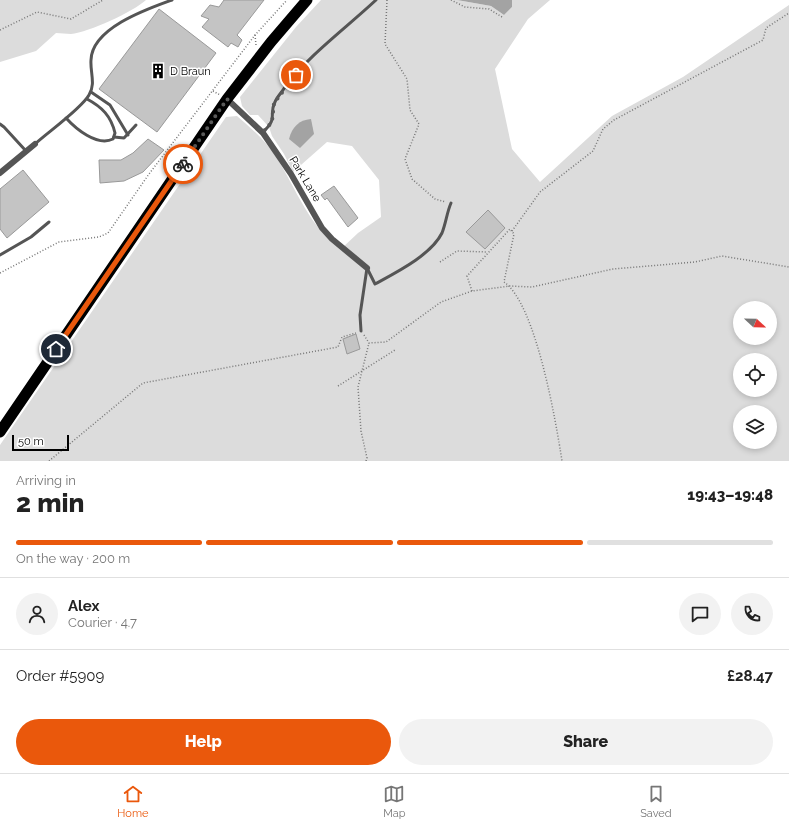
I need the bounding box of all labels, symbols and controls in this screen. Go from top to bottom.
pin [279,58,313,92]
building icon: D Braun [149,62,167,80]
icon: bag [285,64,307,86]
place label: D Braun [170,65,211,78]
courier [163,144,203,184]
icon: bike [172,153,194,175]
street label: Park Lane [286,154,324,204]
north arrow [733,301,777,345]
map controls [733,301,777,449]
pin [39,332,73,366]
icon: home [45,338,67,360]
button: locate [733,353,777,397]
button: layers [733,405,777,449]
scale bar [12,433,69,452]
text: 50 m [18,435,44,448]
text: Arriving in [16,473,76,488]
text: 19:43–19:48 [687,486,773,504]
text: 2 min [16,488,84,518]
text: On the way · 200 m [16,551,130,566]
button: person [16,593,58,635]
button: chat [679,593,721,635]
button: phone [731,593,773,635]
text: Alex [68,597,99,615]
text: Courier · 4.7 [68,615,137,630]
text: Order #5909 [16,667,104,685]
text: £28.47 [727,667,773,685]
button: Help [16,719,391,765]
button: Share [399,719,773,765]
tab: Home [117,783,148,820]
tab: Map [383,783,406,820]
tab: Saved [640,783,672,820]

